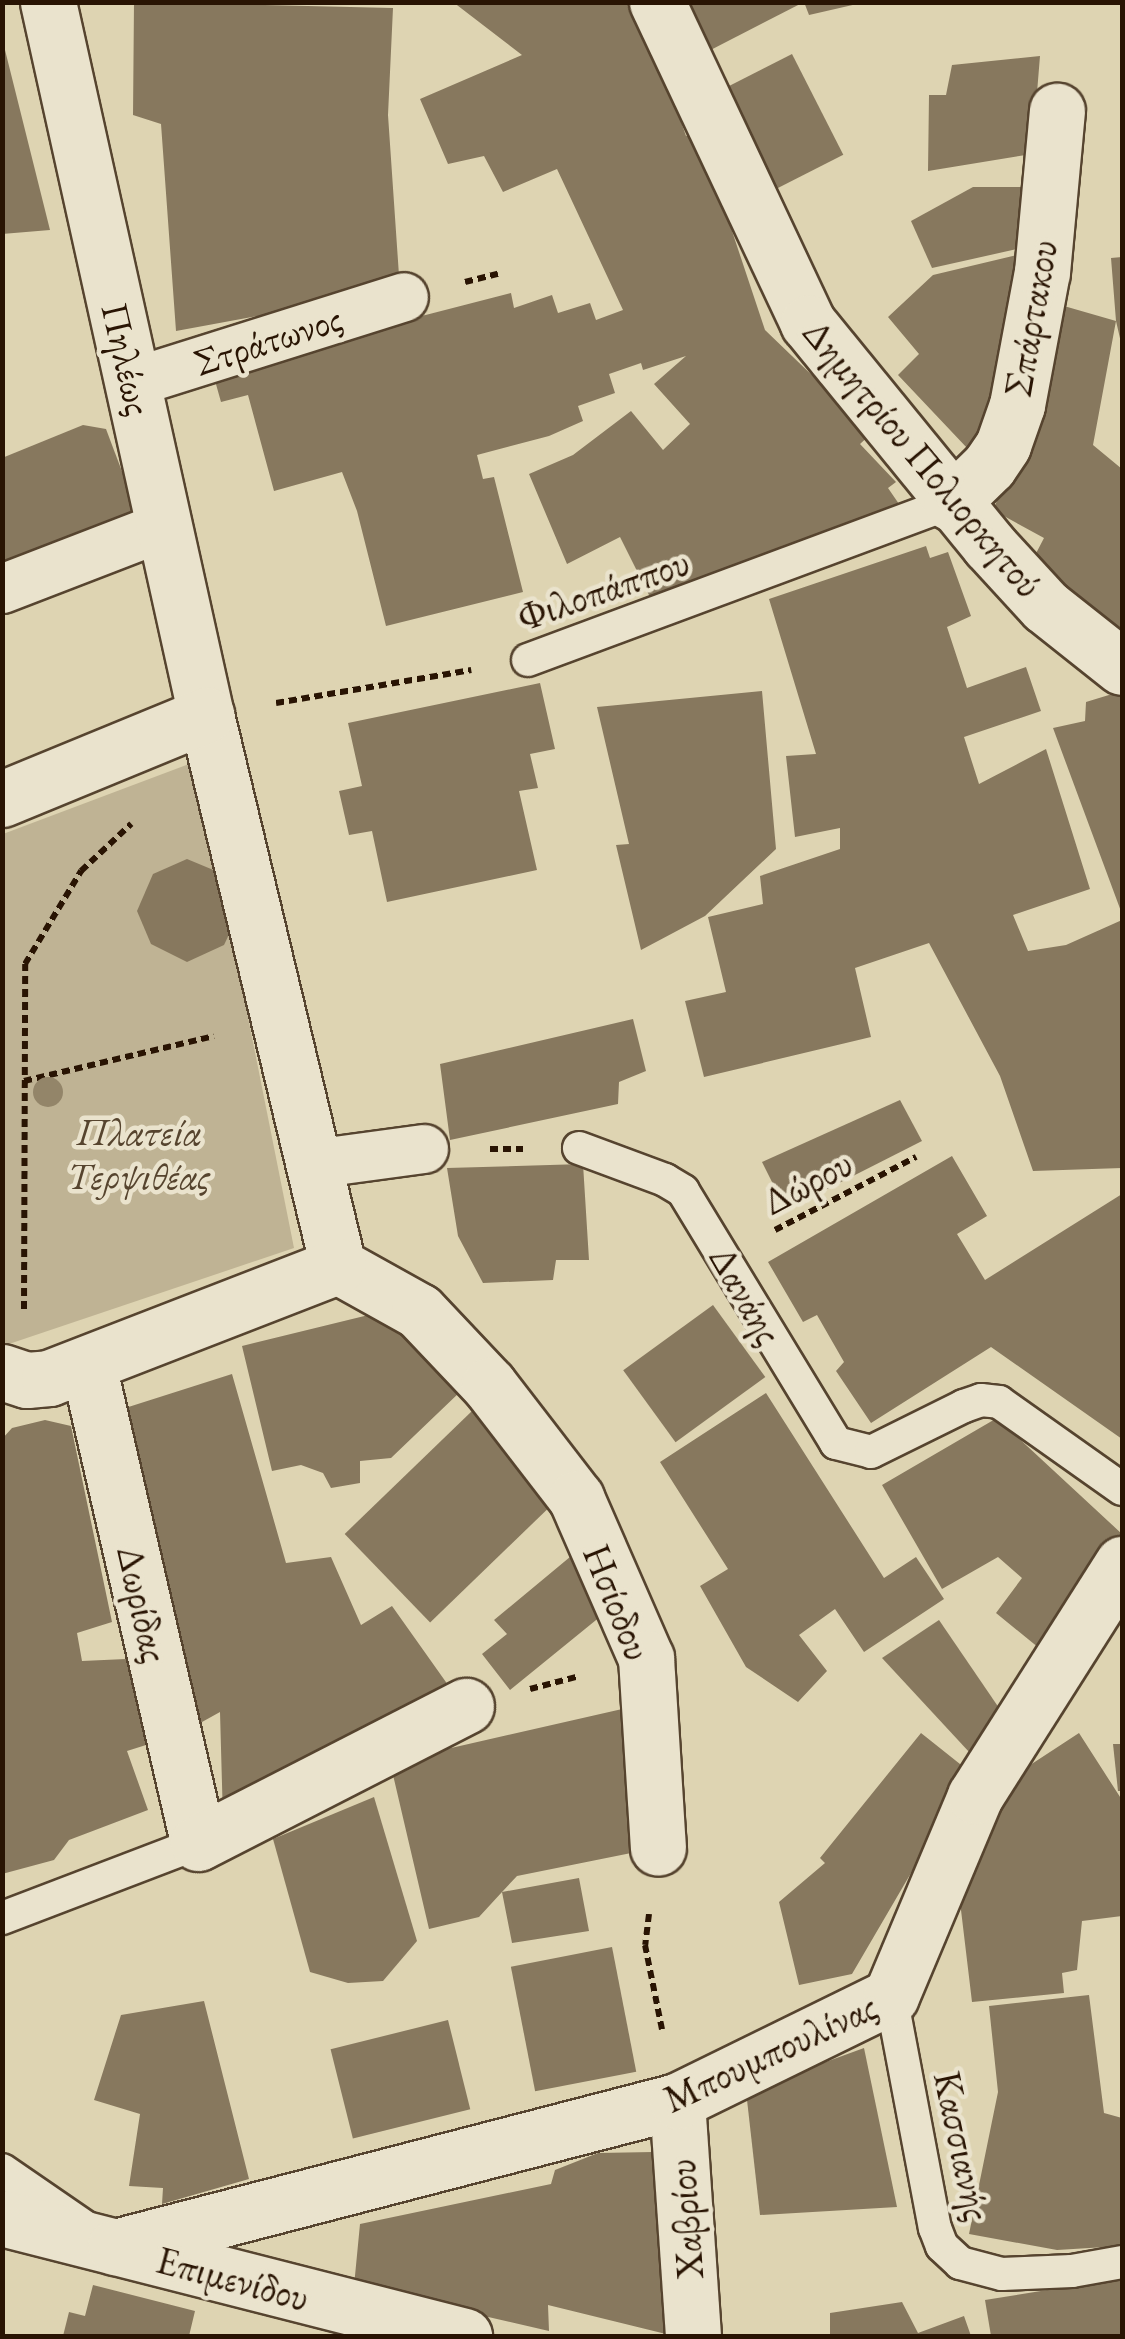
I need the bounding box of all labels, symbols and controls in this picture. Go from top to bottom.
street label: Σπάρτακου [994,236,1066,400]
street label: Στράτωνος [188,295,348,385]
street label: Πηλέως [92,298,162,420]
street label: Δημητρίου Πολιορκητού [793,310,1053,606]
street label: Φιλοπάππου [511,538,695,640]
park label: Πλατεία Τερψιθέας [67,1109,211,1198]
street label: Δώρου [754,1140,860,1224]
street label: Δανάης [700,1238,792,1352]
street label: Ησίοδου [574,1537,662,1667]
street label: Δωρίδας [107,1541,179,1667]
street label: Μπουμπουλίνας [656,1983,884,2121]
street label: Κασσιανής [925,2067,1001,2225]
street label: Χαβρίου [658,2157,712,2281]
street label: Επιμενίδου [152,2236,314,2320]

